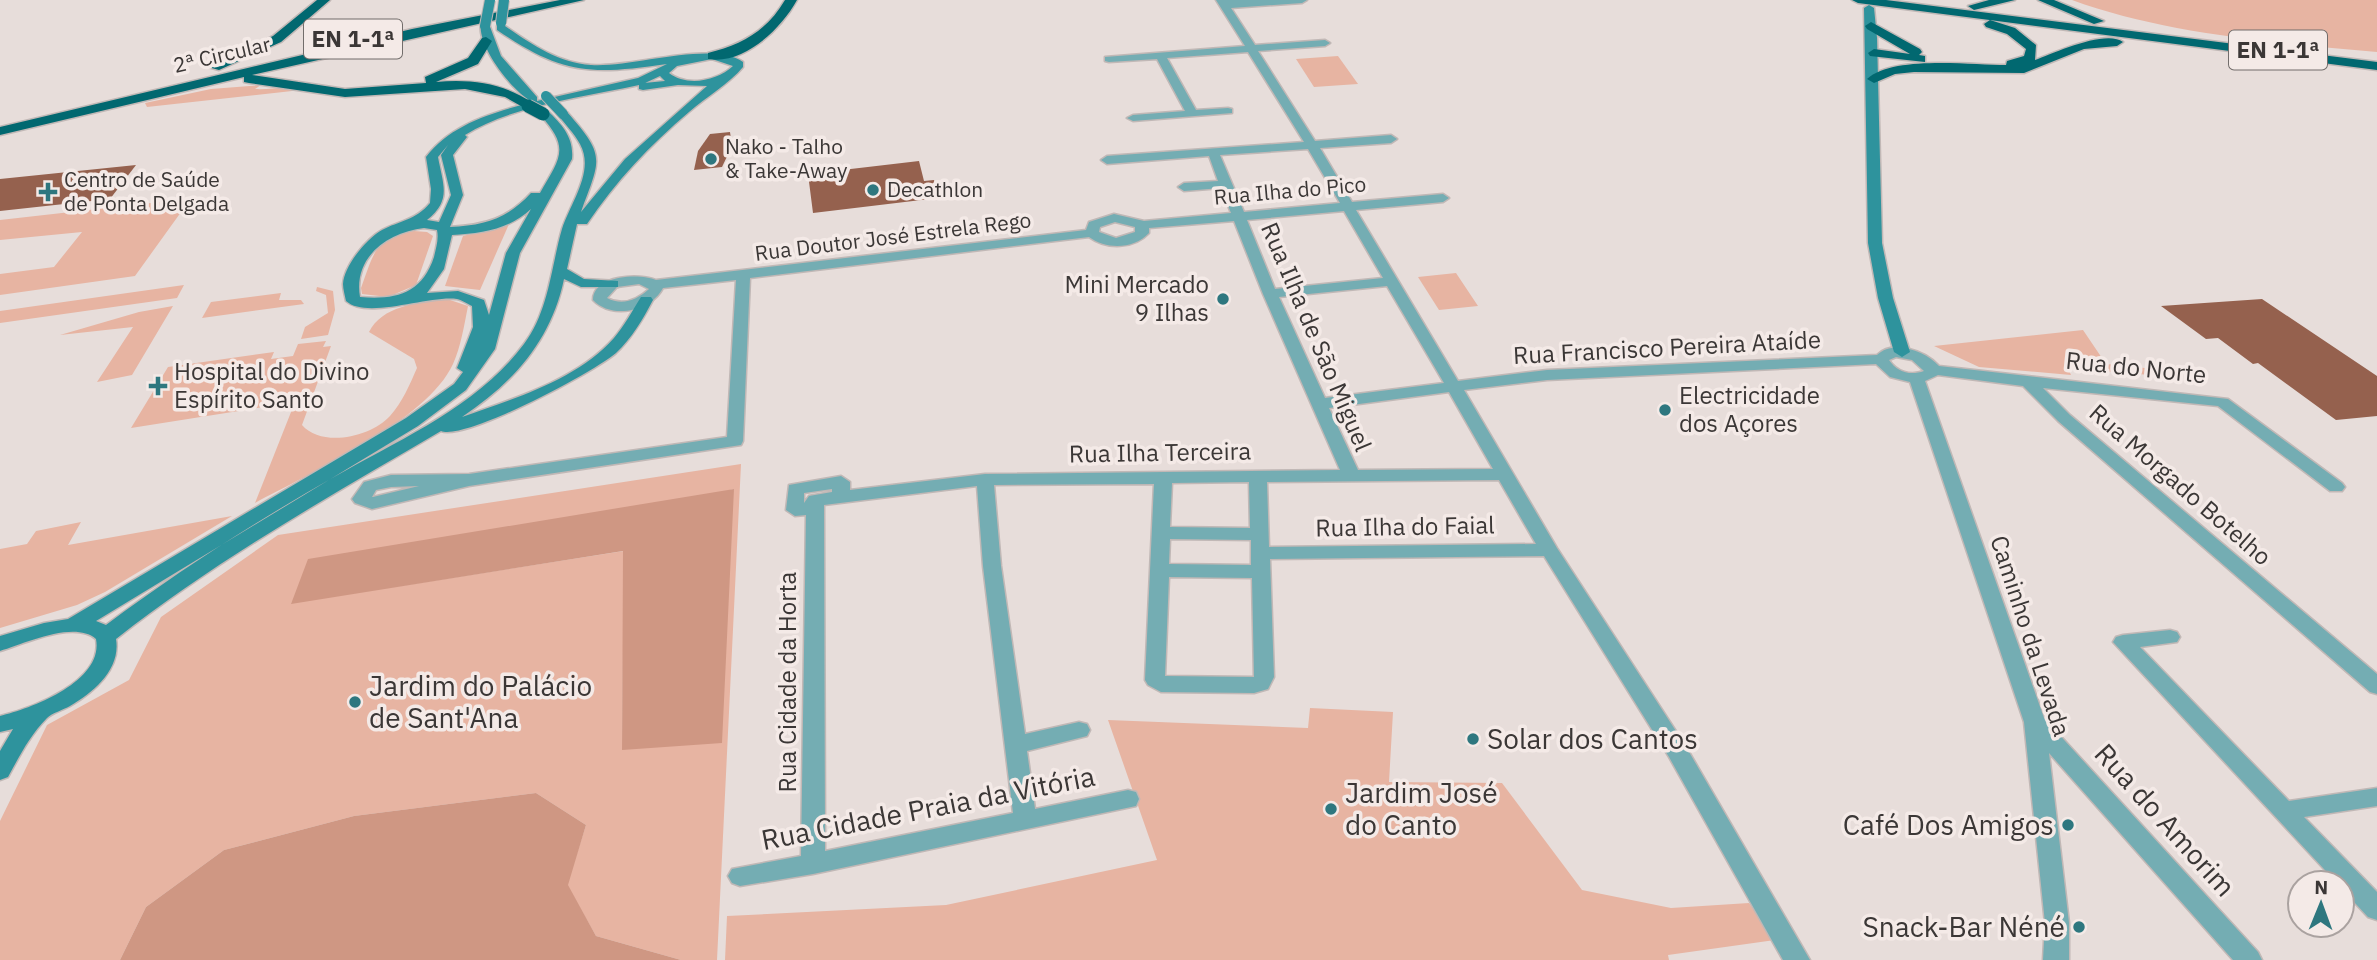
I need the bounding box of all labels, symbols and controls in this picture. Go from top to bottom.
road number: EN 1-1ª [304,20,402,58]
street label: 2ª Circular [170,29,273,79]
road number: EN 1-1ª [2229,31,2327,70]
place label: Nako - Talho & Take-Away [725,132,848,184]
marker: Nako - Talho & Take-Away [703,151,719,167]
place label: Centro de Saúde de Ponta Delgada [64,165,229,217]
street label: Rua Ilha do Pico [1213,169,1367,211]
place label: Decathlon [887,175,983,203]
marker: Centro de Saúde de Ponta Delgada [38,182,58,202]
marker: Decathlon [865,182,881,198]
street label: Rua Doutor José Estrela Rego [753,205,1033,267]
street label: Rua Ilha de São Miguel [1254,217,1380,456]
place label: Mini Mercado 9 Ilhas [1065,268,1209,328]
marker: Mini Mercado 9 Ilhas [1215,291,1231,307]
street label: Rua Francisco Pereira Ataíde [1512,323,1822,371]
street label: Rua do Norte [2064,344,2208,390]
place label: Hospital do Divino Espírito Santo [174,355,369,415]
marker: Hospital do Divino Espírito Santo [148,376,168,396]
place label: Electricidade dos Açores [1679,379,1820,439]
street label: Rua Morgado Botelho [2083,396,2278,572]
marker: Electricidade dos Açores [1657,402,1673,418]
street label: Rua Ilha Terceira [1069,434,1252,470]
street label: Rua Ilha do Faial [1315,508,1495,544]
street label: Caminho da Levada [1983,531,2079,740]
street label: Rua Cidade da Horta [771,571,803,792]
place label: Jardim do Palácio de Sant'Ana [369,667,592,736]
marker: Jardim do Palácio de Sant'Ana [347,694,363,710]
place label: Solar dos Cantos [1487,720,1698,757]
marker: Solar dos Cantos [1465,731,1481,747]
street label: Rua do Amorim [2087,735,2244,904]
street label: Rua Cidade Praia da Vitória [758,757,1098,858]
place label: Jardim José do Canto [1345,774,1498,843]
marker: Jardim José do Canto [1323,801,1339,817]
place label: Café Dos Amigos [1843,806,2054,843]
marker: Café Dos Amigos [2060,817,2076,833]
north arrow [2286,869,2356,939]
text: N [2314,875,2328,899]
place label: Snack-Bar Néné [1863,908,2065,945]
marker: Snack-Bar Néné [2071,919,2087,935]

